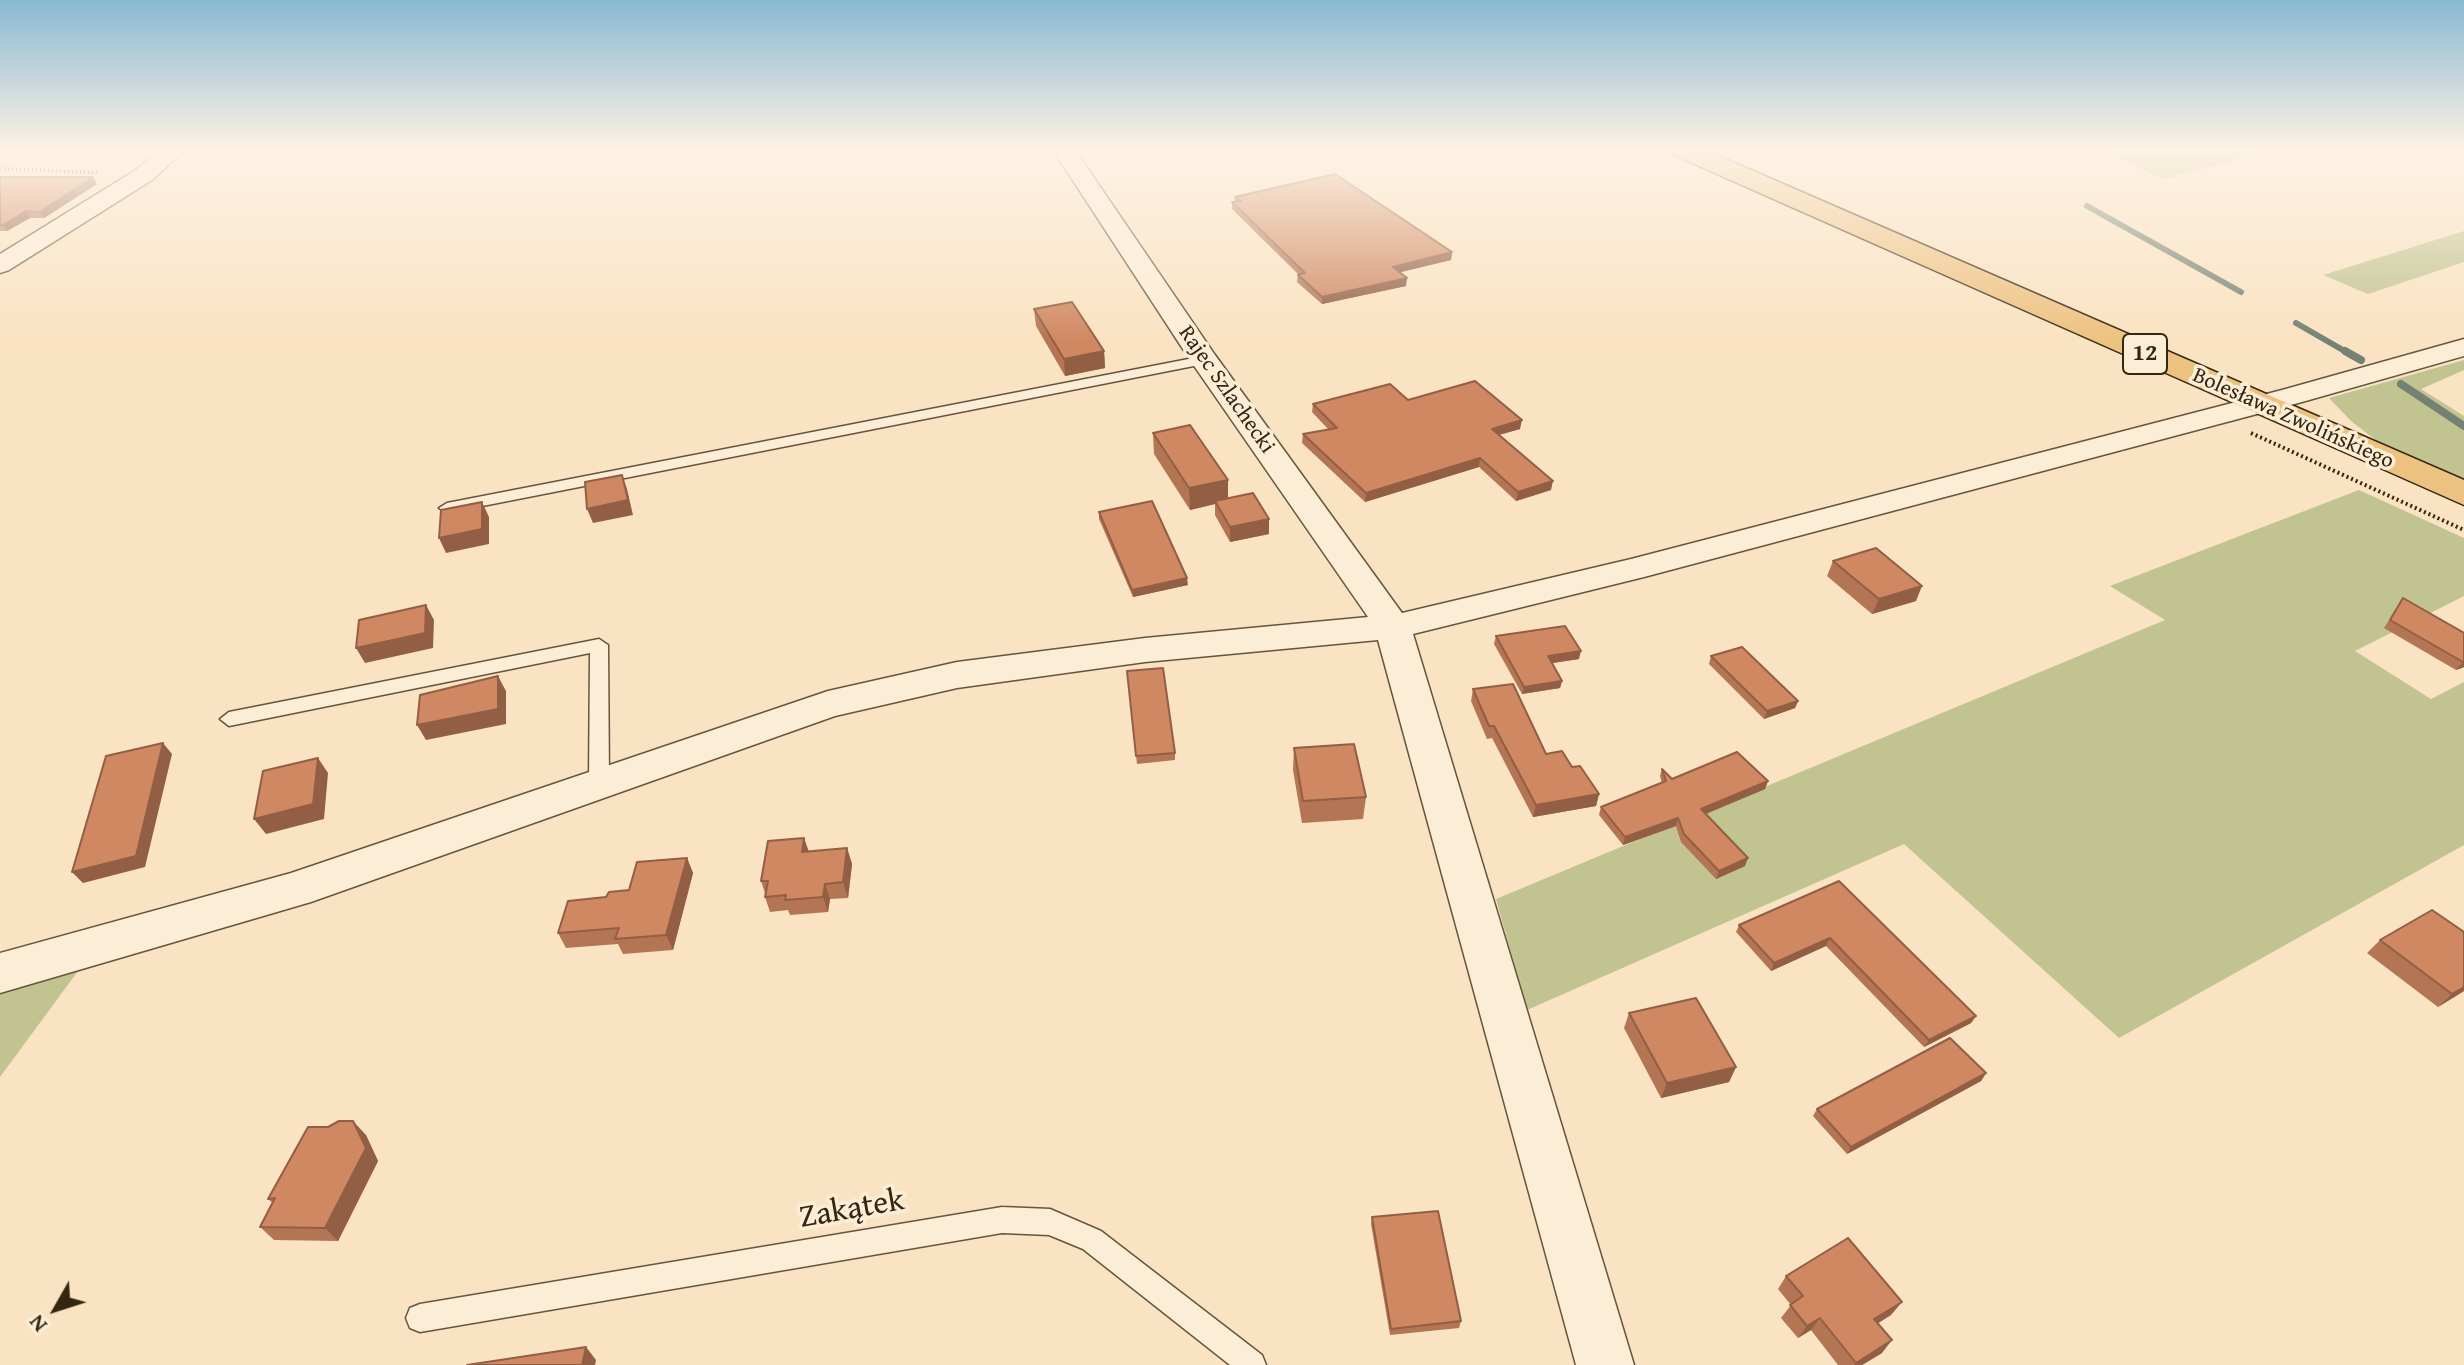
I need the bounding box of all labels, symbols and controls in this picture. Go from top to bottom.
street label: Rajec Szlachecki [1172,321,1280,459]
road number: 12 [2123,334,2167,374]
street label: Bolesława Zwolińskiego [2188,363,2398,475]
street label: Zakątek [796,1182,908,1238]
north arrow [16,1269,96,1349]
text: N [20,1308,54,1340]

